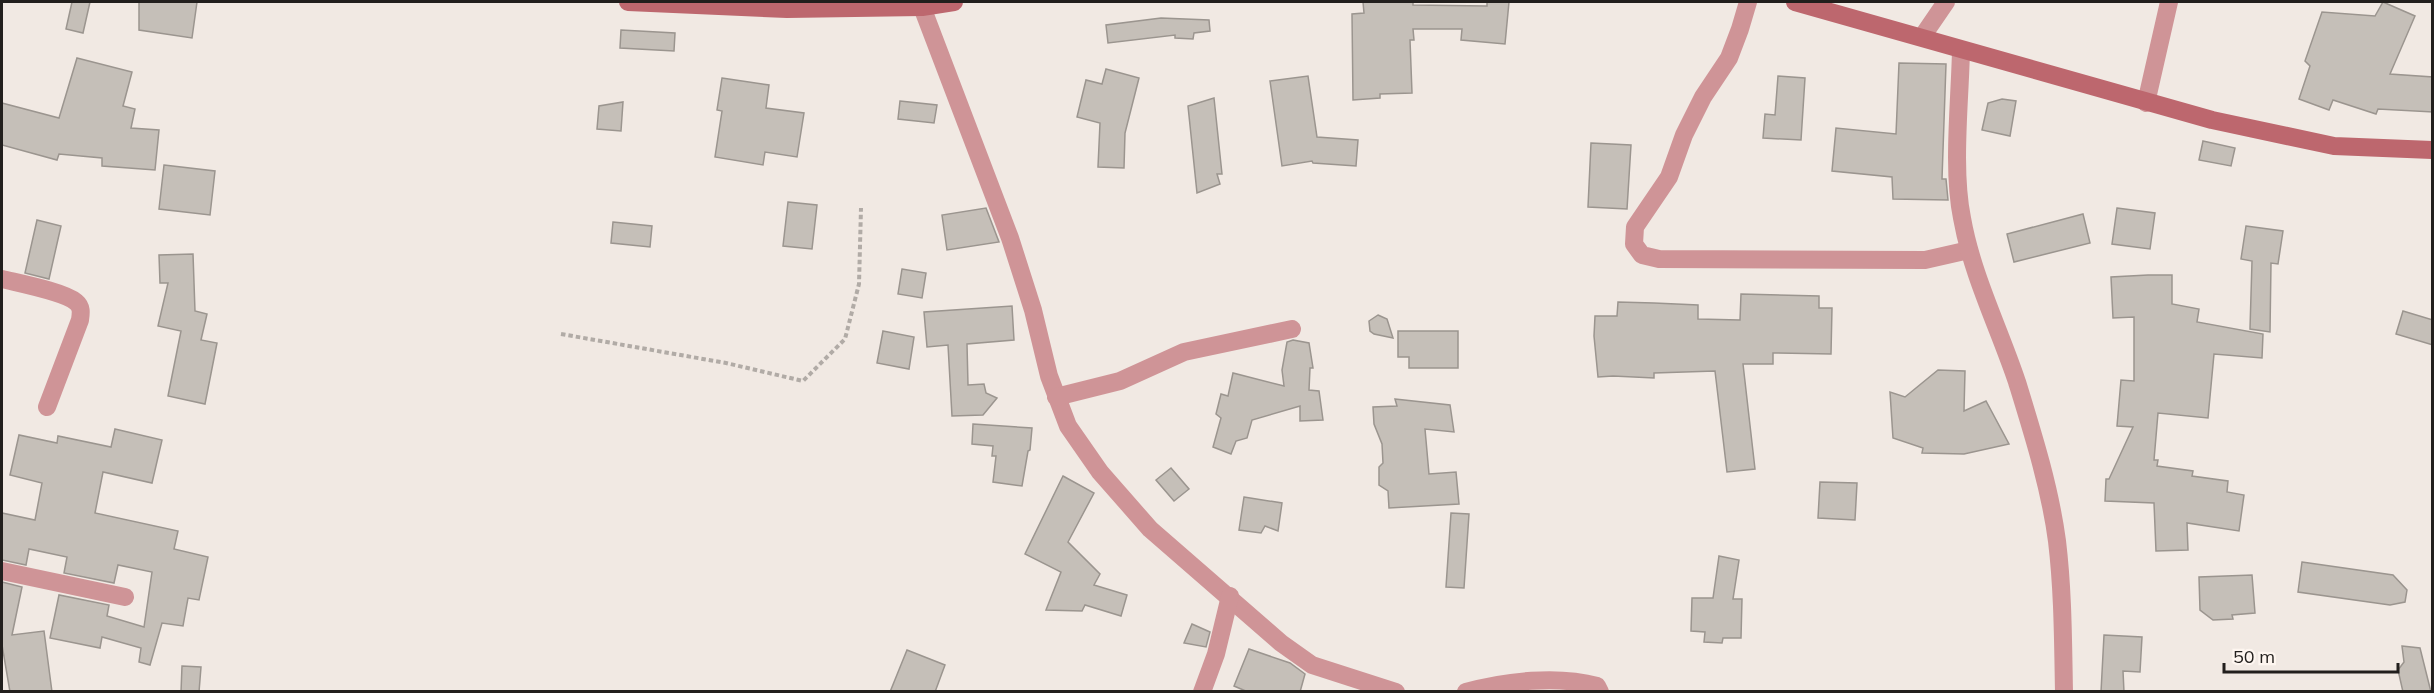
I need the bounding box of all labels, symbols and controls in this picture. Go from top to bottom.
scale bar [2224,636,2398,674]
text: 50 m [2233,645,2275,668]

